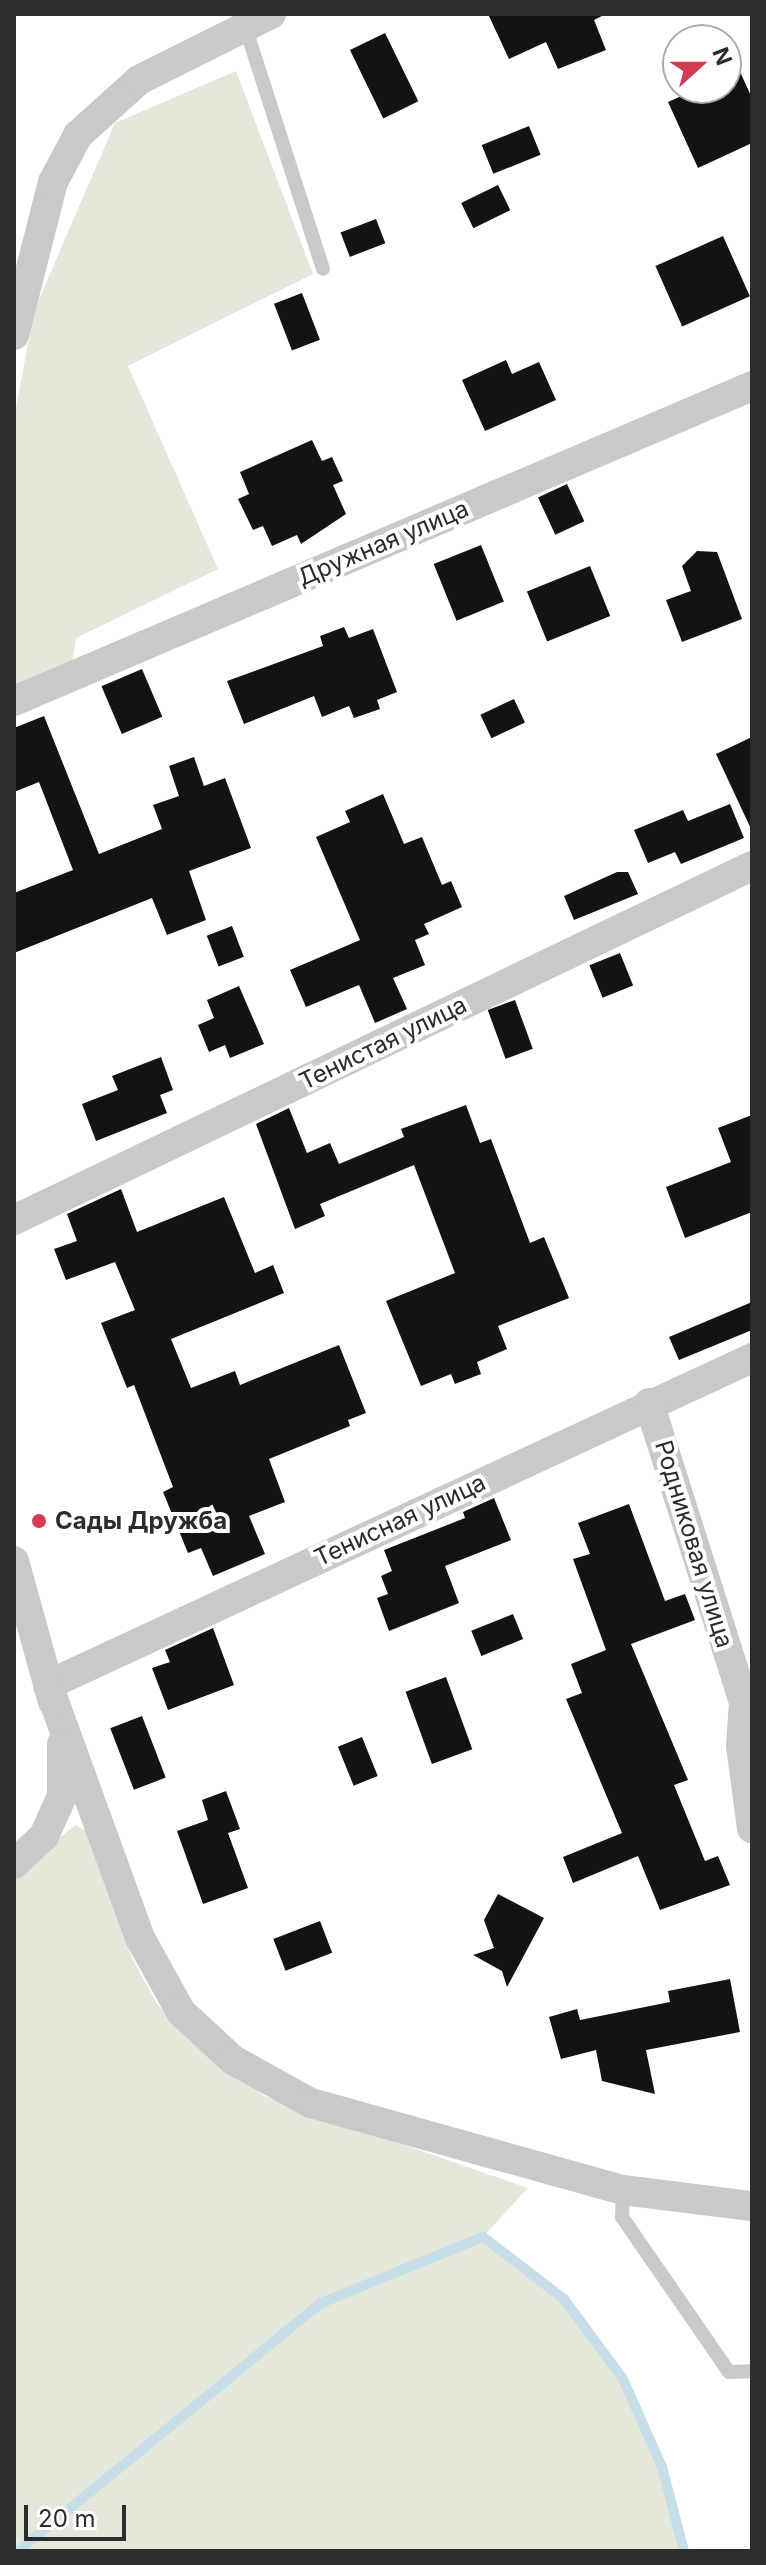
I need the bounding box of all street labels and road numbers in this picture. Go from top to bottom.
street label: Дружная улица [293,494,473,592]
street label: Тенистая улица [295,990,471,1096]
street label: Родниковая улица [649,1437,739,1651]
street label: Тенисная улица [310,1468,490,1572]

